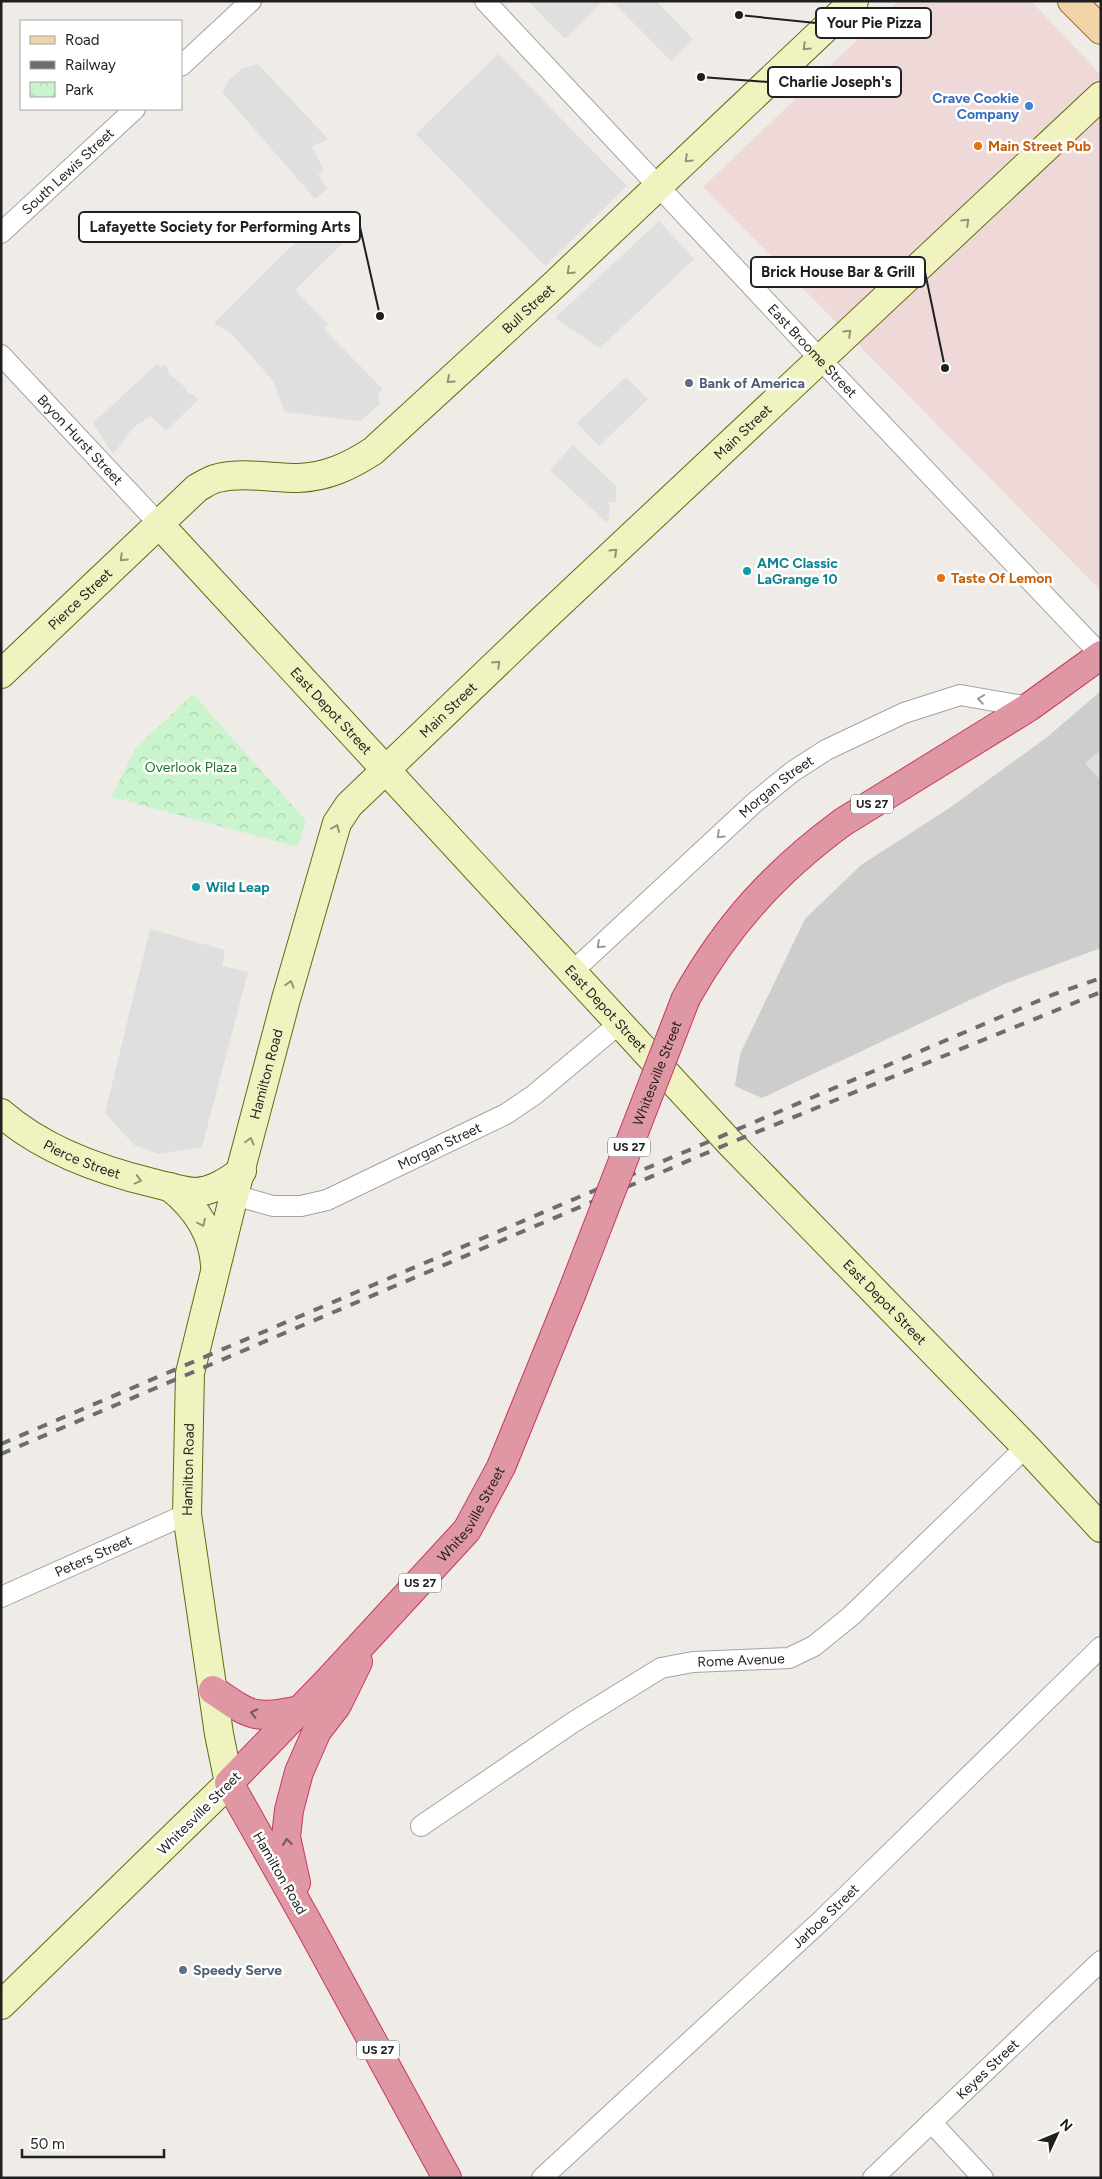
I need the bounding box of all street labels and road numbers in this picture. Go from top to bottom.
street label: South Lewis Street [19,125,118,218]
street label: Bull Street [499,281,558,337]
street label: East Broome Street [764,301,860,401]
street label: Bryon Hurst Street [34,391,126,489]
street label: Main Street [711,401,775,463]
street label: Pierce Street [45,565,116,634]
street label: East Depot Street [286,664,375,758]
street label: Main Street [416,679,481,742]
street label: Morgan Street [736,752,817,822]
road number: US 27 [851,794,893,814]
street label: East Depot Street [561,962,650,1056]
street label: Whitesville Street [629,1018,685,1128]
street label: Hamilton Road [246,1027,287,1121]
street label: Morgan Street [395,1119,484,1174]
street label: Pierce Street [40,1136,122,1183]
road number: US 27 [608,1138,650,1156]
street label: East Depot Street [839,1256,930,1349]
street label: Hamilton Road [179,1423,198,1516]
street label: Whitesville Street [434,1464,509,1566]
street label: Peters Street [52,1532,135,1581]
road number: US 27 [399,1574,441,1592]
street label: Rome Avenue [697,1650,785,1671]
street label: Whitesville Street [154,1768,245,1859]
street label: Hamilton Road [249,1829,310,1918]
street label: Jarboe Street [789,1881,863,1952]
street label: Keyes Street [953,2036,1023,2103]
road number: US 27 [357,2040,399,2060]

